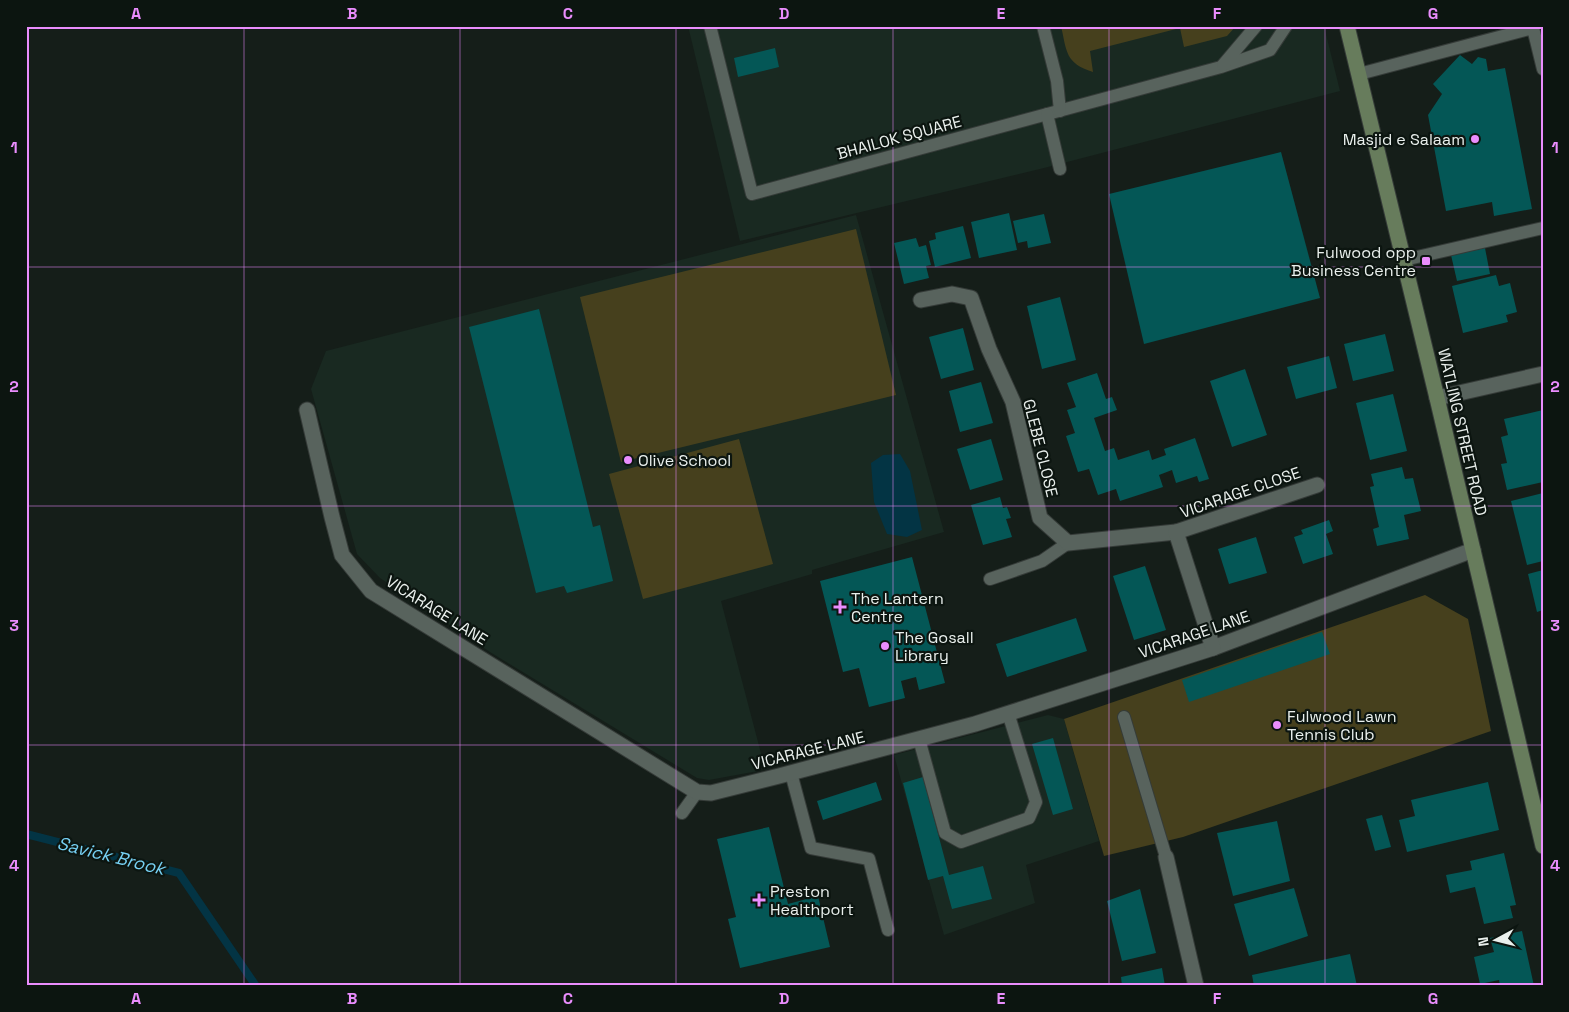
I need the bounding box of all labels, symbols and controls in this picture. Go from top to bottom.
text: A [131,3,141,24]
text: B [347,3,357,24]
text: C [563,3,573,24]
text: D [779,3,789,24]
text: E [997,3,1006,24]
text: F [1213,3,1222,24]
text: G [1428,3,1438,24]
street label: BHAILOK SQUARE [835,111,964,164]
place label: Masjid e Salaam [1343,129,1465,150]
marker: Masjid e Salaam [1469,133,1481,145]
text: 1 [10,137,18,158]
text: 1 [1551,137,1559,158]
place label: Fulwood opp Business Centre [1291,242,1416,281]
marker: Fulwood opp Business Centre [1420,255,1432,267]
street label: WATLING STREET ROAD [1433,346,1492,518]
text: 2 [9,376,19,397]
text: 2 [1550,376,1560,397]
street label: GLEBE CLOSE [1018,397,1063,499]
place label: Olive School [638,450,731,471]
marker: Olive School [622,454,634,466]
street label: VICARAGE CLOSE [1177,462,1303,523]
street label: VICARAGE LANE [382,571,492,650]
place label: The Lantern Centre [851,588,944,627]
marker: The Lantern Centre [833,600,847,614]
street label: VICARAGE LANE [1136,606,1253,663]
text: 3 [9,615,19,636]
text: 3 [1550,615,1560,636]
place label: The Gosall Library [895,627,974,666]
marker: The Gosall Library [879,640,891,652]
place label: Fulwood Lawn Tennis Club [1287,706,1397,745]
marker: Fulwood Lawn Tennis Club [1271,719,1283,731]
street label: VICARAGE LANE [749,726,867,775]
water label: Savick Brook [55,831,170,881]
text: 4 [9,855,19,876]
text: 4 [1550,855,1560,876]
place label: Preston Healthport [770,881,854,920]
marker: Preston Healthport [752,893,766,907]
north arrow [1472,914,1522,964]
text: N [1474,936,1493,947]
text: A [131,988,141,1009]
text: B [347,988,357,1009]
text: C [563,988,573,1009]
text: D [779,988,789,1009]
text: E [997,988,1006,1009]
text: F [1213,988,1222,1009]
text: G [1428,988,1438,1009]

